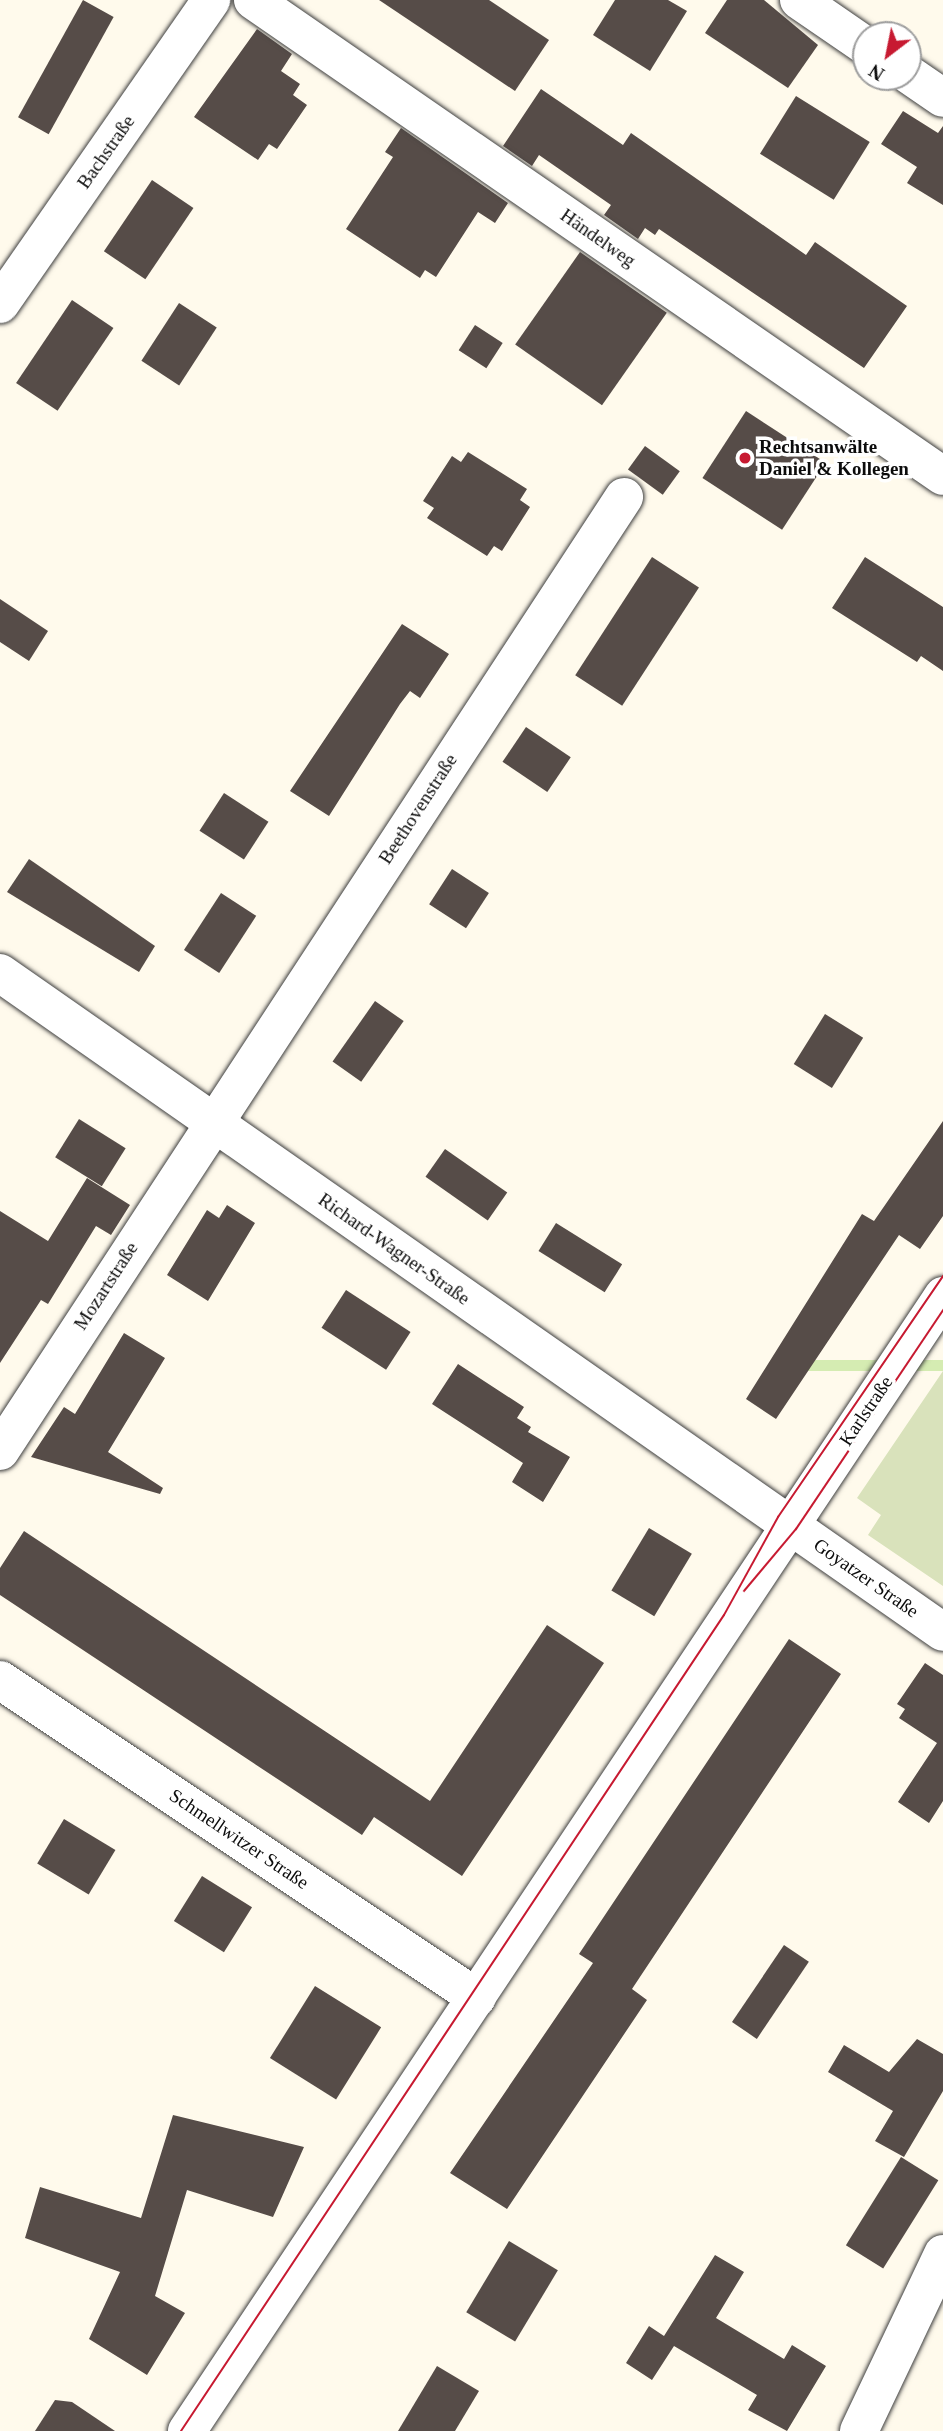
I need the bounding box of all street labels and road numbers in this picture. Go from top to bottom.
street label: Bachstraße [72,111,140,193]
street label: Händelweg [556,204,640,272]
street label: Beethovenstraße [374,750,462,868]
street label: Richard-Wagner-Straße [314,1188,474,1310]
street label: Mozartstraße [69,1238,143,1334]
street label: Karlstraße [834,1372,898,1450]
street label: Goyatzer Straße [809,1533,923,1623]
street label: Schmellwitzer Straße [165,1784,313,1894]

